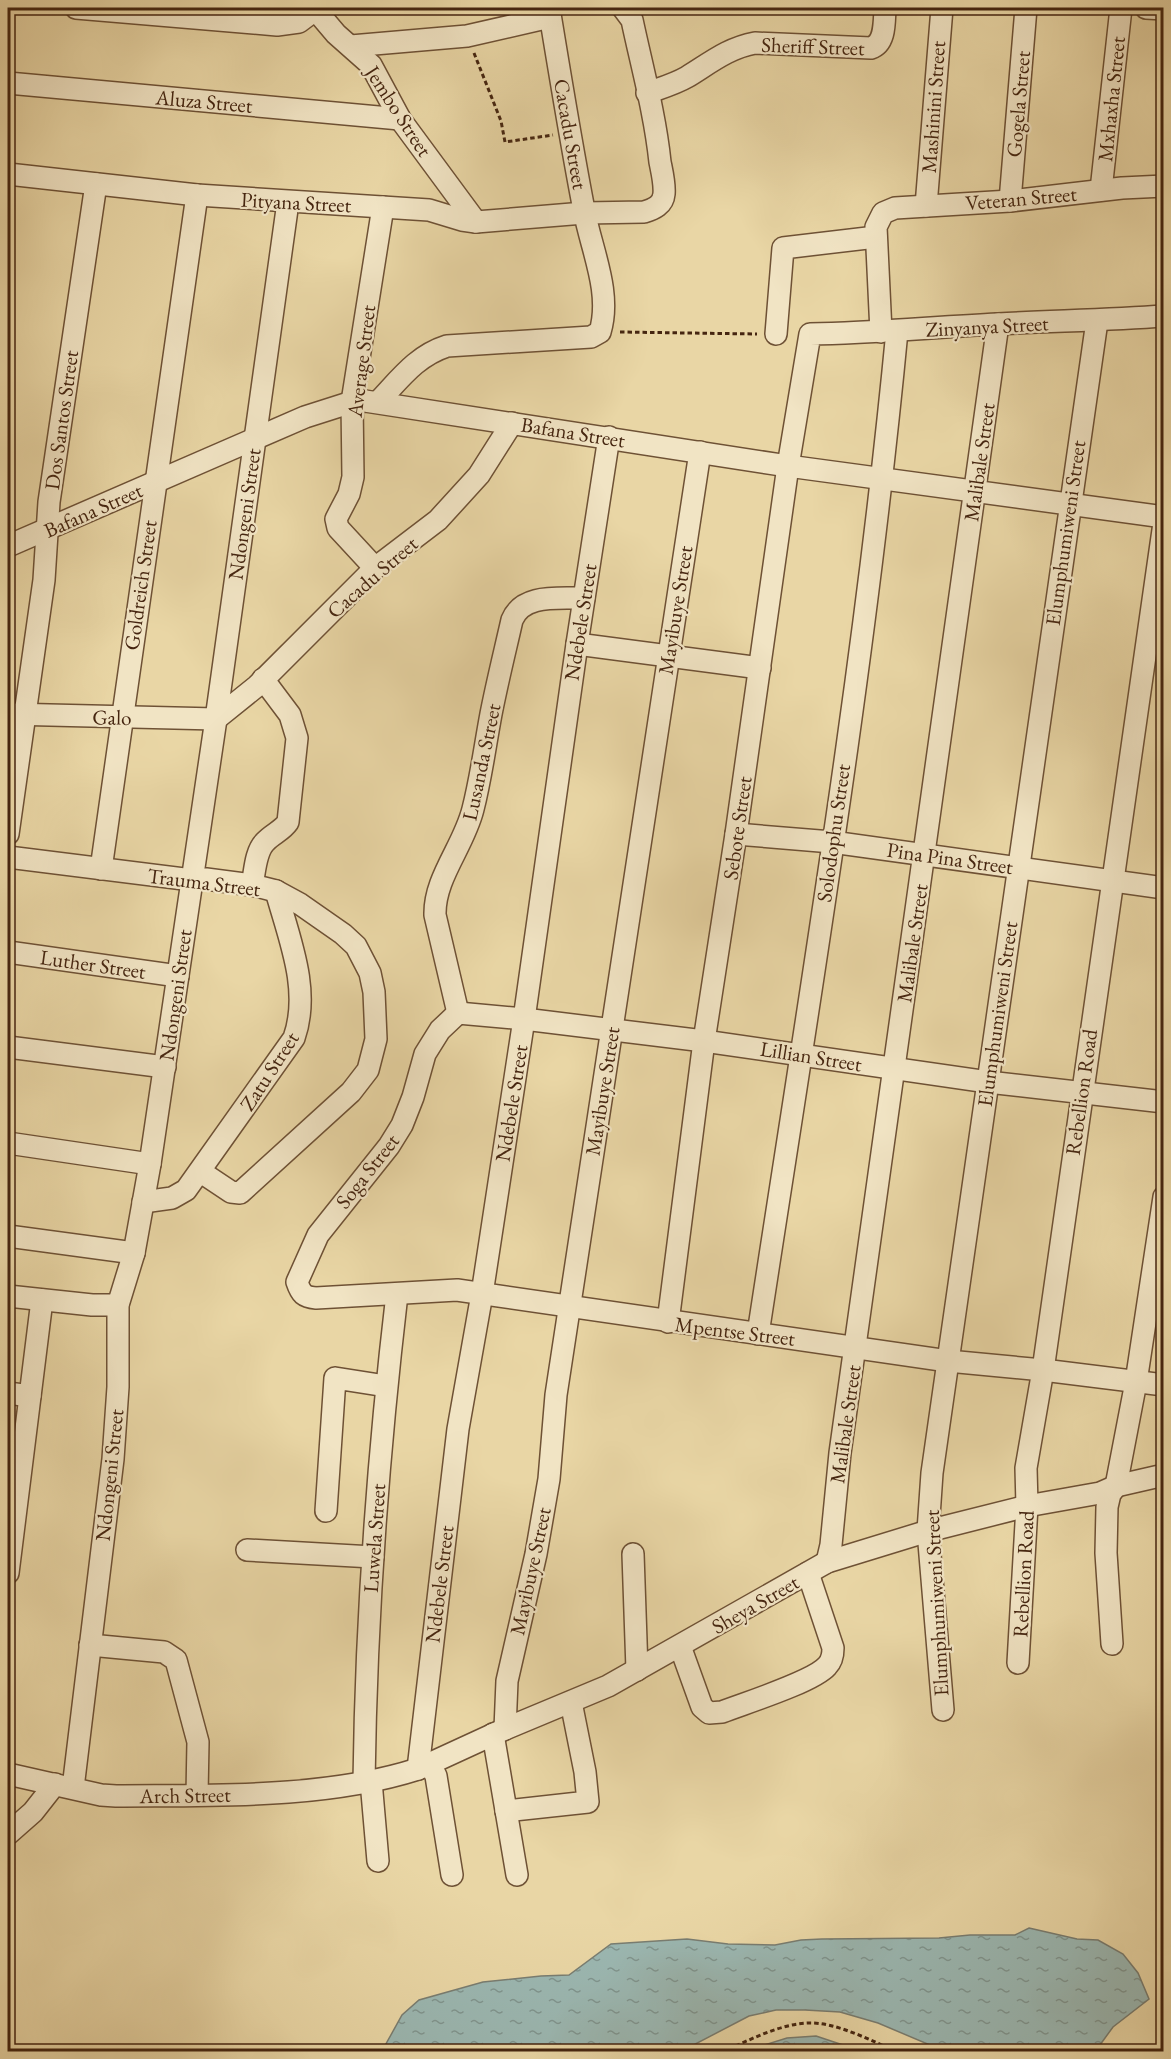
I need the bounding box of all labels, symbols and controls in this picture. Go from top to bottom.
street label: Sheriff Street [761,31,866,61]
street label: Mxhaxha Street [1091,35,1131,163]
street label: Mashinini Street [915,40,951,174]
street label: Gogela Street [1000,49,1036,158]
street label: Jembo Street [358,59,439,162]
street label: Cacadu Street [548,77,594,192]
street label: Aluza Street [153,83,254,119]
street label: Veteran Street [964,180,1078,216]
street label: Pityana Street [240,186,352,218]
street label: Average Street [341,303,381,420]
street label: Zinyanya Street [925,309,1050,343]
street label: Dos Santos Street [38,348,84,491]
street label: Malibale Street [957,401,1001,523]
street label: Bafana Street [519,410,627,454]
street label: Elumphumiweni Street [1039,438,1091,627]
street label: Ndongeni Street [221,446,267,582]
street label: Bafana Street [40,476,147,544]
street label: Goldreich Street [118,518,163,652]
street label: Cacadu Street [321,530,423,624]
street label: Mayibuye Street [651,543,699,676]
street label: Ndebele Street [557,561,603,682]
street label: Lusanda Street [455,701,507,823]
street label: Galo [92,703,132,731]
street label: Solodophu Street [810,762,856,904]
street label: Sebote Street [716,774,758,882]
street label: Pina Pina Street [885,836,1015,880]
street label: Trauma Street [146,862,262,902]
street label: Malibale Street [890,882,934,1004]
street label: Elumphumiweni Street [971,919,1023,1108]
street label: Ndongeni Street [152,927,198,1063]
street label: Luther Street [38,943,148,985]
street label: Mayibuye Street [578,1024,626,1157]
street label: Zatu Street [233,1026,305,1116]
street label: Rebellion Road [1059,1027,1103,1157]
street label: Lillian Street [758,1035,864,1077]
street label: Ndebele Street [488,1042,534,1163]
street label: Soga Street [329,1128,405,1214]
street label: Mpentse Street [673,1310,797,1352]
street label: Malibale Street [823,1363,867,1485]
street label: Ndongeni Street [89,1407,129,1542]
street label: Luwela Street [357,1482,391,1593]
street label: Mayibuye Street [503,1504,557,1637]
street label: Elumphumiweni Street [918,1509,954,1697]
street label: Rebellion Road [1006,1509,1040,1638]
street label: Ndebele Street [418,1523,460,1644]
street label: Sheya Street [707,1568,804,1640]
street label: Arch Street [138,1781,231,1809]

